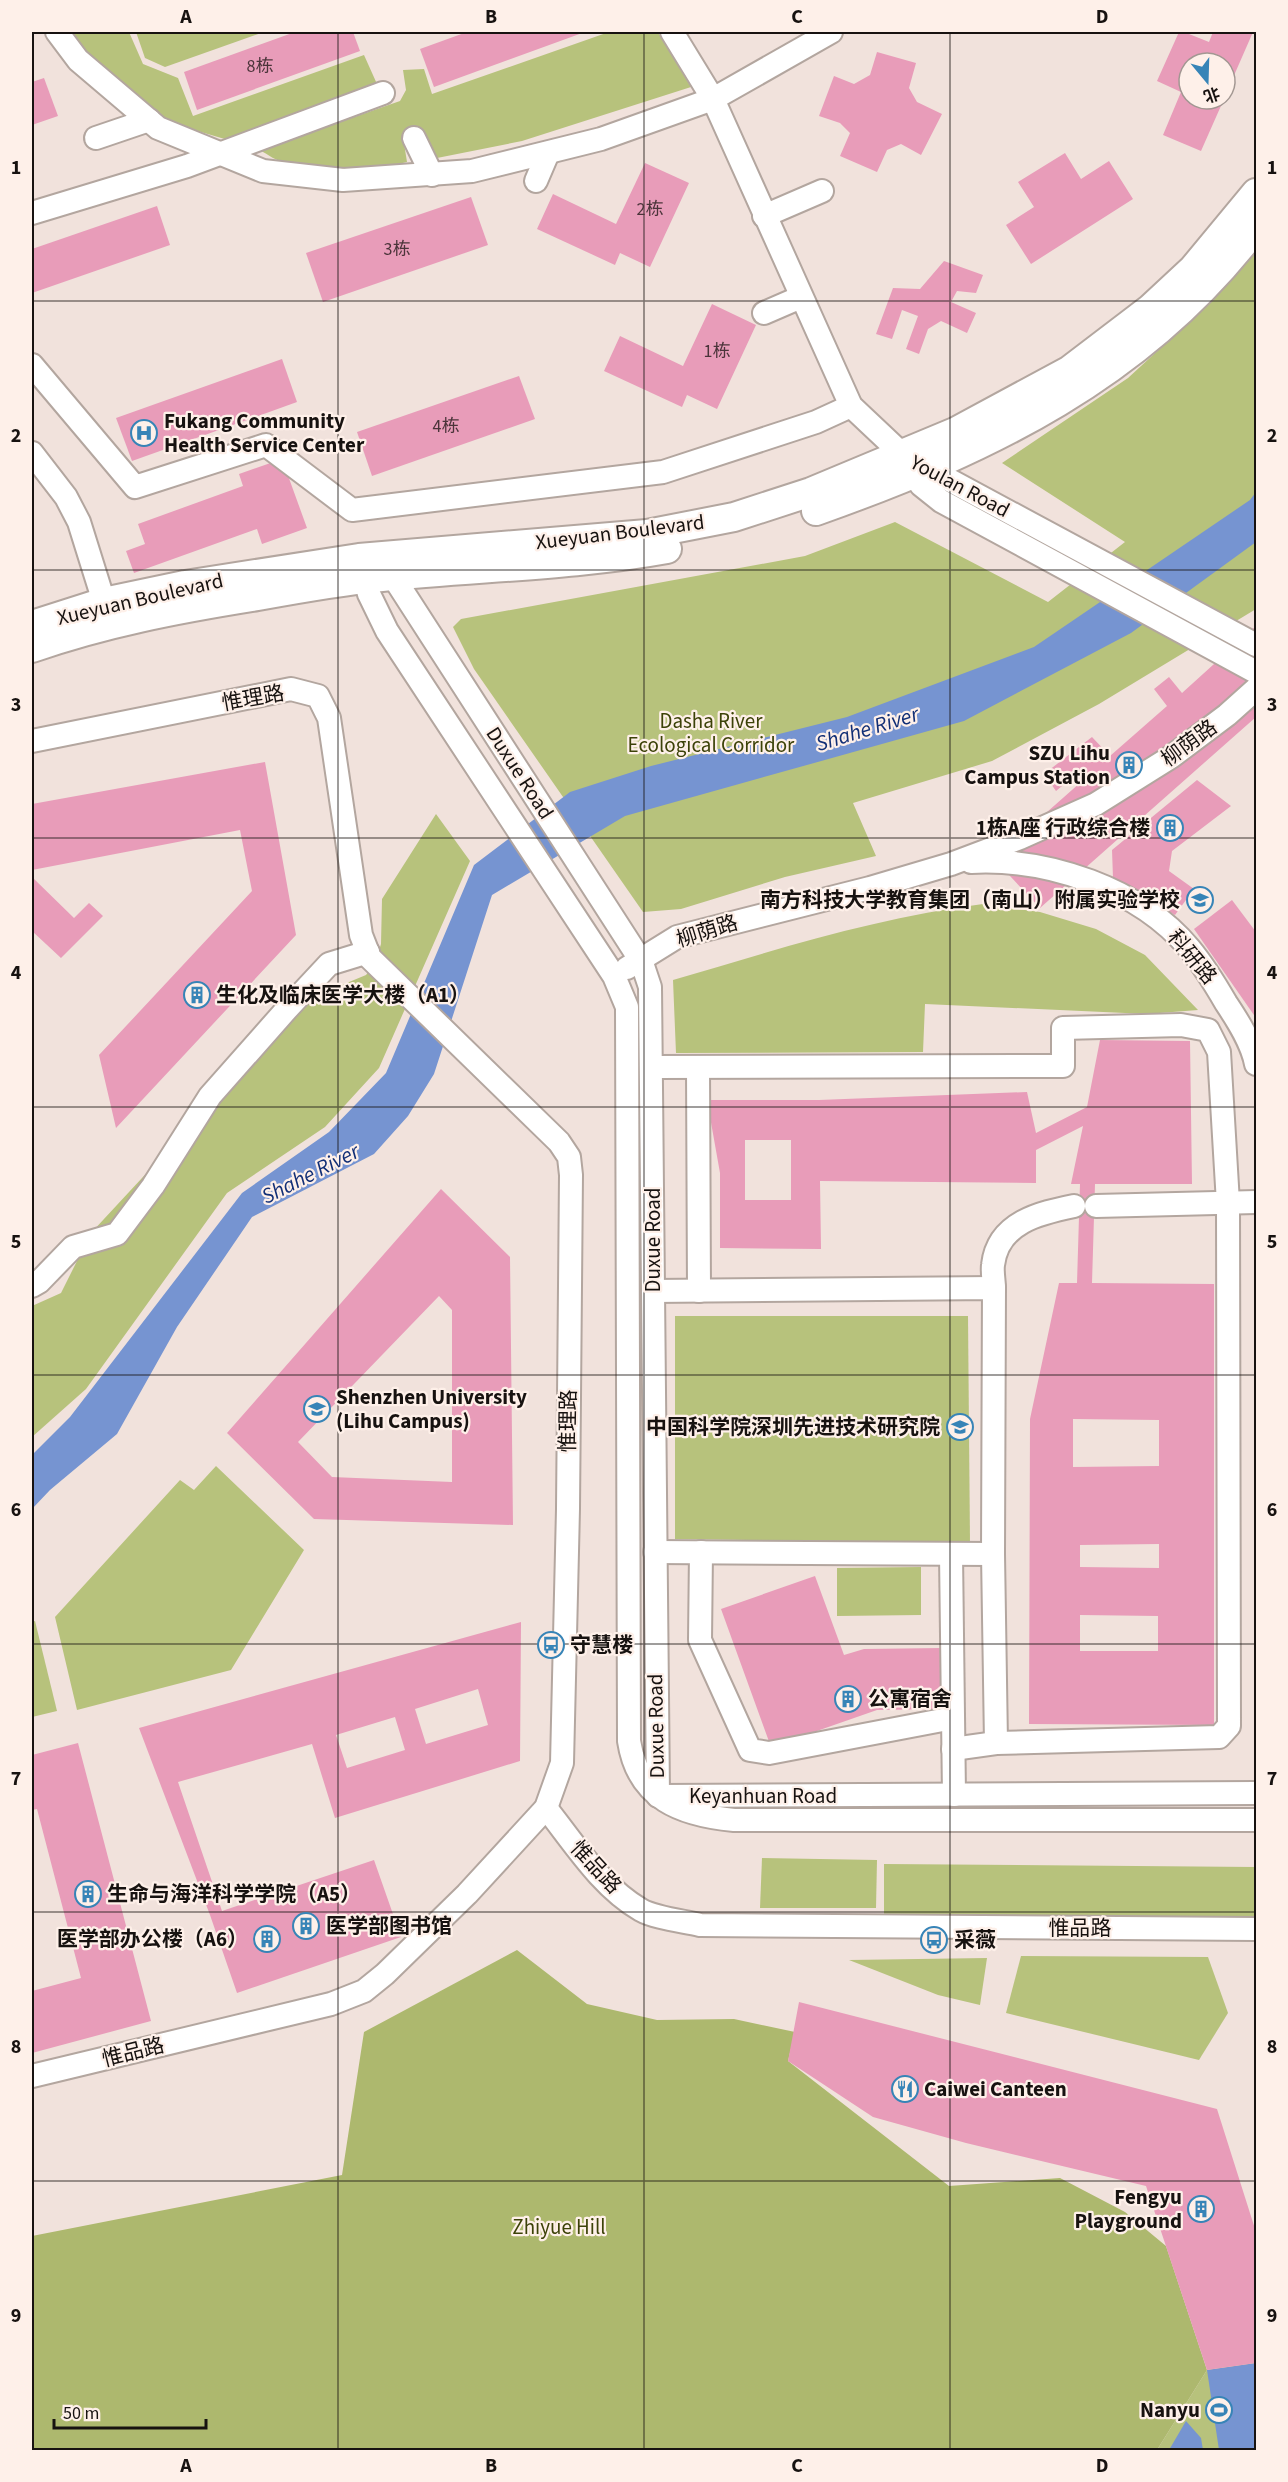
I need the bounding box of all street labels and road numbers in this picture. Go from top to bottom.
street label: Youlan Road [904,447,1015,525]
street label: Xueyuan Boulevard [534,507,706,557]
street label: Xueyuan Boulevard [54,565,226,633]
street label: 惟理路 [219,678,287,718]
street label: 柳荫路 [1155,712,1223,774]
street label: Duxue Road [479,721,561,825]
street label: 柳荫路 [672,907,742,955]
street label: 科研路 [1160,923,1224,991]
street label: Duxue Road [638,1188,668,1292]
street label: 惟理路 [552,1389,584,1453]
street label: Duxue Road [640,1673,672,1779]
street label: Keyanhuan Road [689,1781,837,1811]
street label: 惟品路 [564,1834,628,1900]
street label: 惟品路 [1049,1913,1112,1943]
street label: 惟品路 [99,2030,167,2074]

